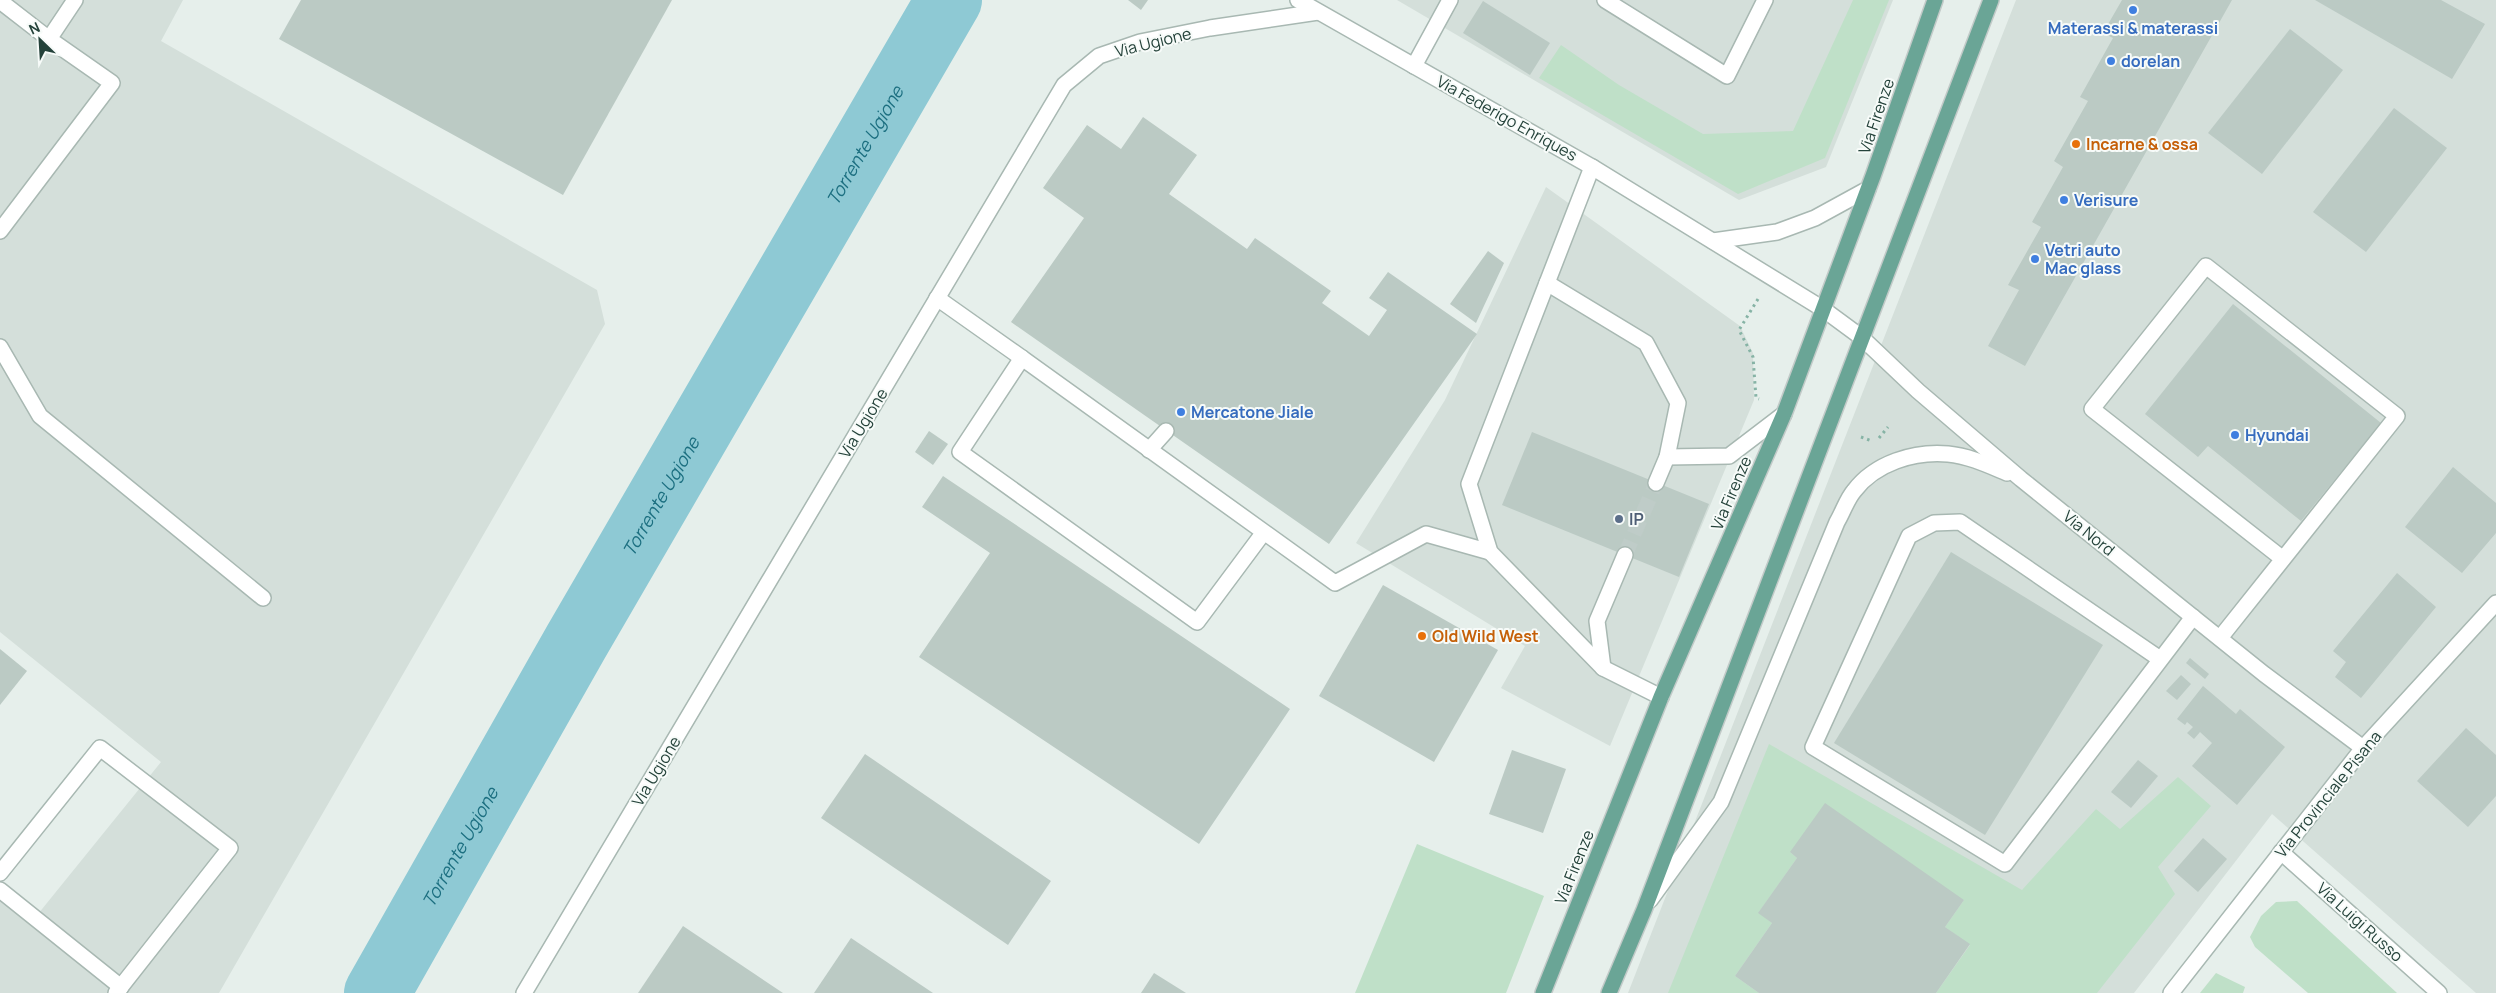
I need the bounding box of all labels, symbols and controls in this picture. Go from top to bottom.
marker: Materassi & materassi [2127,4,2139,16]
north arrow [15,15,65,65]
text: N [26,17,43,39]
place label: Materassi & materassi [2048,17,2218,39]
street label: Via Ugione [1113,22,1193,62]
place label: dorelan [2121,50,2180,72]
marker: dorelan [2105,55,2117,67]
street label: Via Federigo Enriques [1433,70,1581,166]
street label: Via Firenze [1853,75,1899,157]
water label: Torrente Ugione [821,80,909,209]
place label: Incarne & ossa [2086,133,2198,155]
marker: Incarne & ossa [2070,138,2082,150]
place label: Verisure [2074,189,2139,211]
marker: Verisure [2058,194,2070,206]
place label: Vetri auto Mac glass [2045,239,2122,279]
marker: Vetri auto Mac glass [2029,253,2041,265]
street label: Via Ugione [834,384,892,462]
place label: Mercatone Jiale [1191,401,1314,423]
marker: Mercatone Jiale [1175,406,1187,418]
place label: Hyundai [2245,424,2309,446]
marker: Hyundai [2229,429,2241,441]
water label: Torrente Ugione [617,431,705,560]
street label: Via Firenze [1706,453,1756,533]
street label: Via Nord [2059,505,2119,561]
place label: IP [1629,508,1644,530]
marker: IP [1613,513,1625,525]
place label: Old Wild West [1432,625,1539,647]
marker: Old Wild West [1416,630,1428,642]
street label: Via Provinciale Pisana [2270,726,2386,862]
street label: Via Ugione [627,732,685,810]
water label: Torrente Ugione [416,781,504,911]
street label: Via Firenze [1549,827,1599,907]
street label: Via Luigi Russo [2312,877,2408,967]

